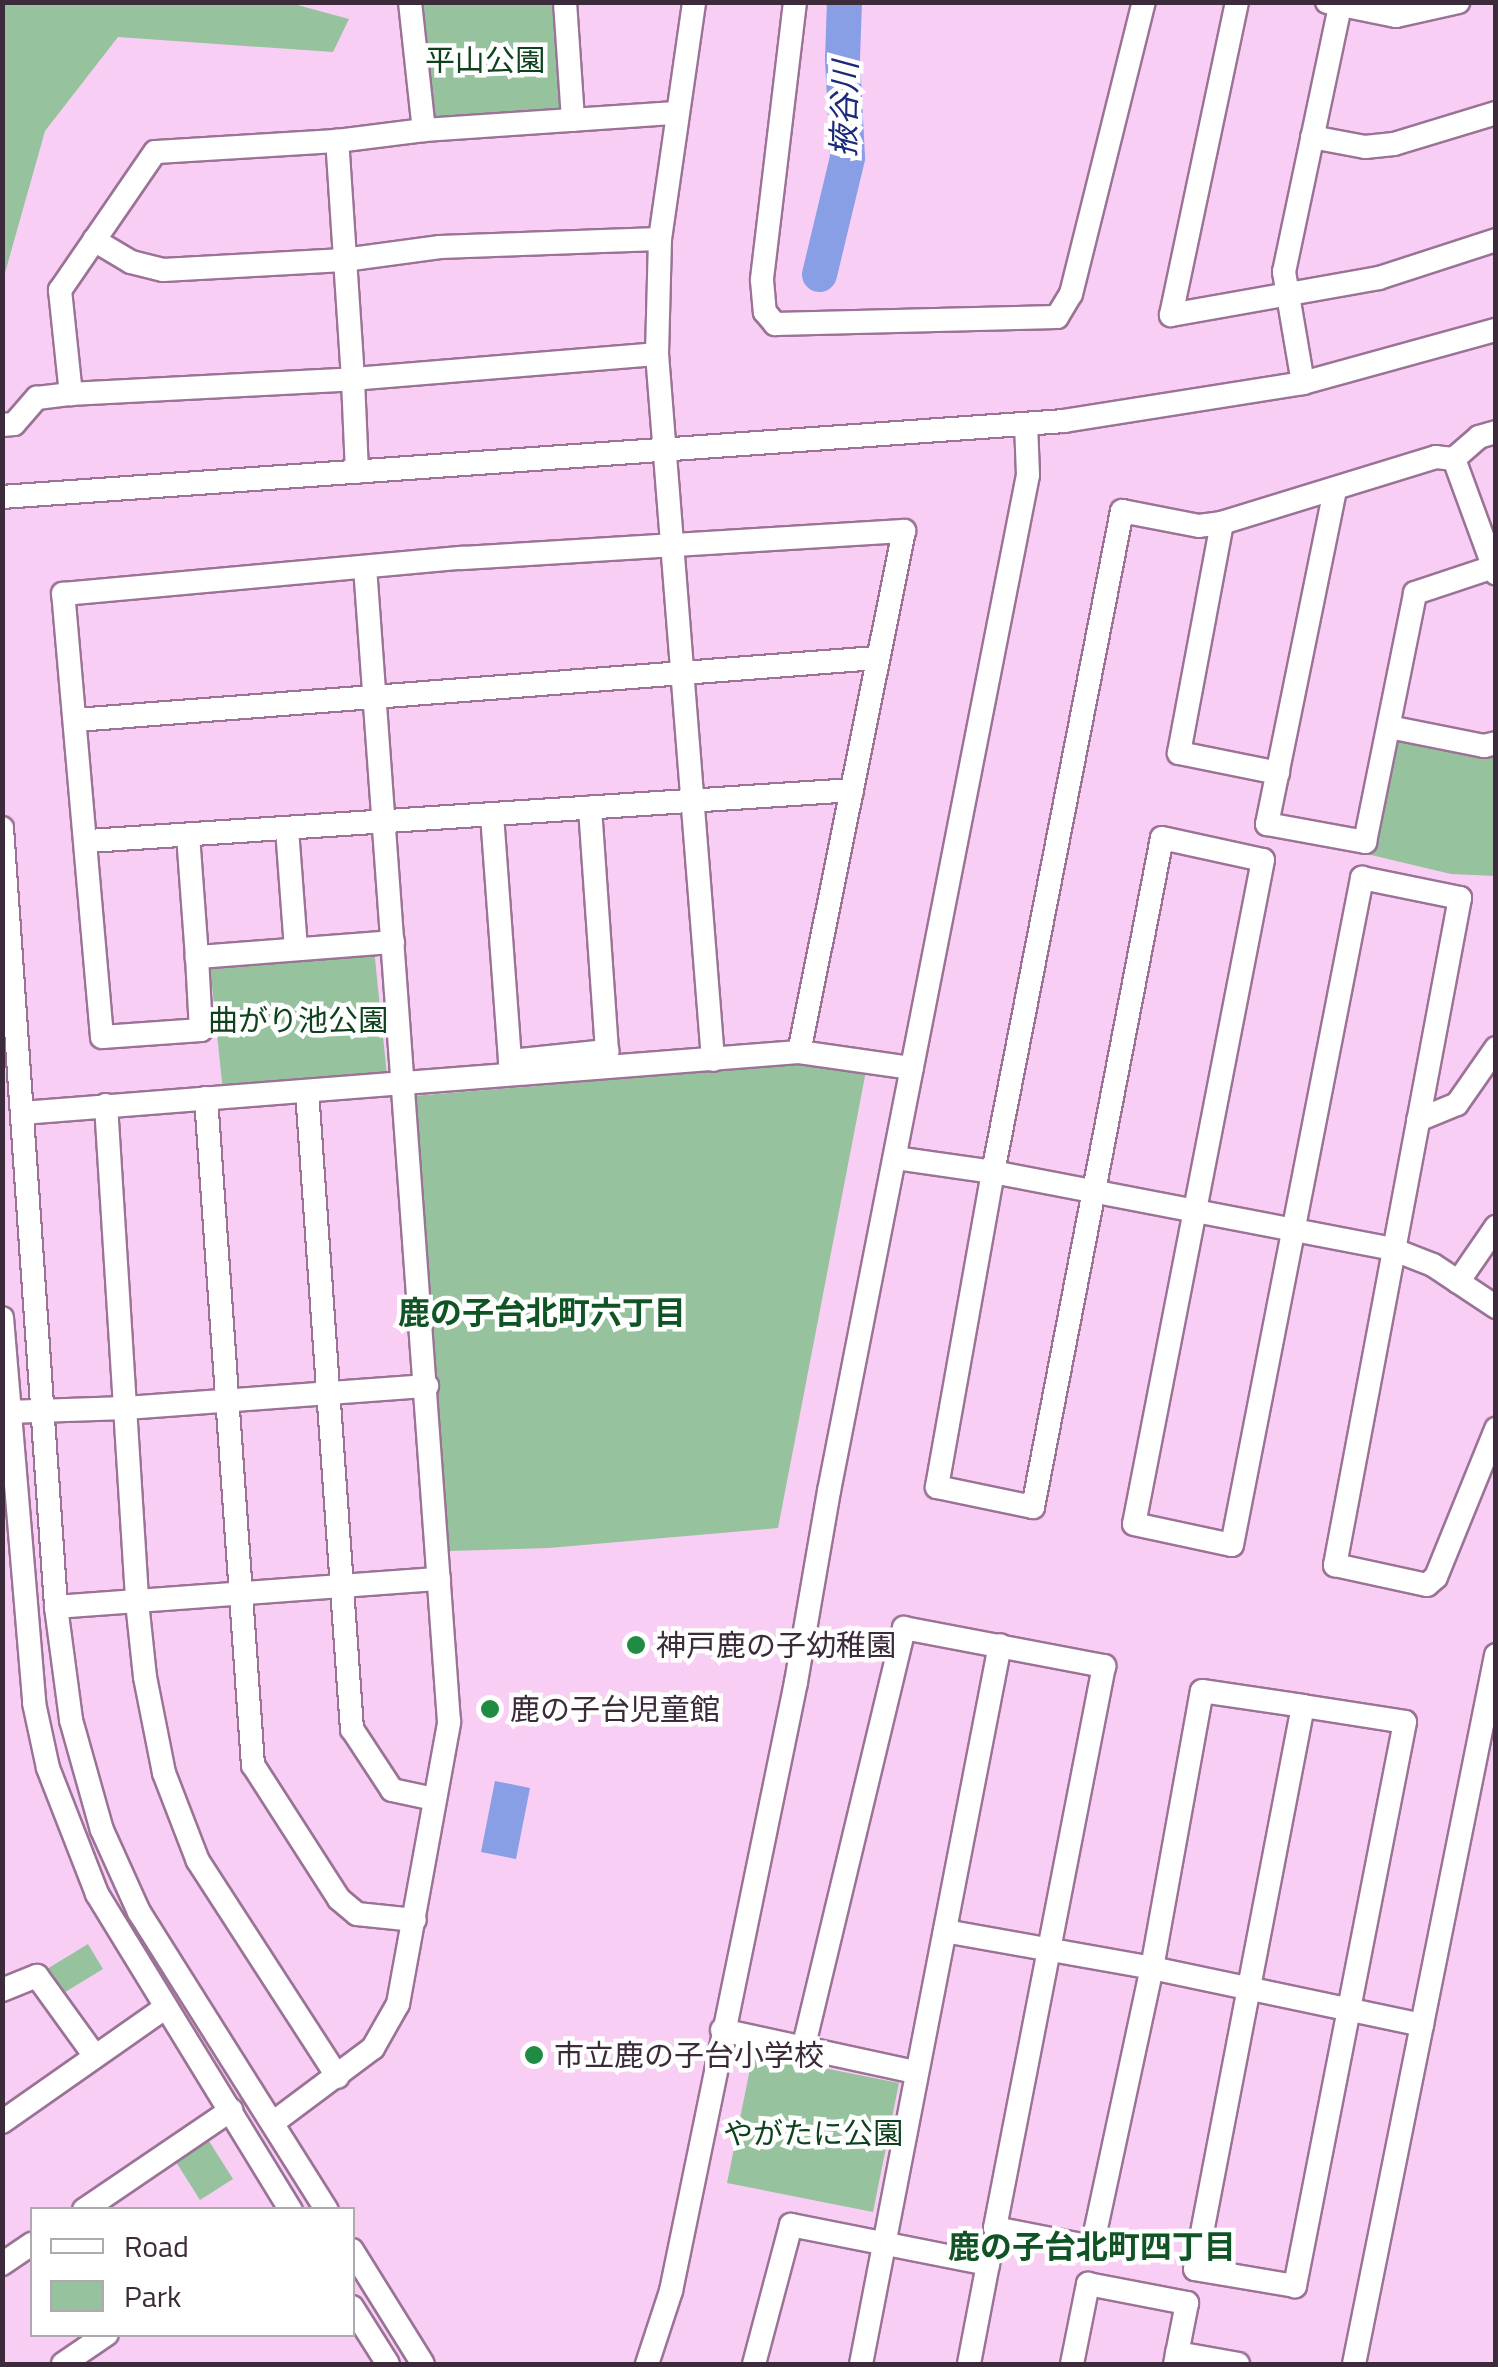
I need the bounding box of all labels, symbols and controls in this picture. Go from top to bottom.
park label: 平山公園 [425,42,545,78]
water label: 掖谷川 [824,61,864,157]
park label: 曲がり池公園 [208,1002,388,1038]
district label: 鹿の子台北町六丁目 [398,1293,686,1331]
place label: 神戸鹿の子幼稚園 [656,1627,896,1663]
marker: 神戸鹿の子幼稚園 [625,1634,647,1656]
place label: 鹿の子台児童館 [510,1691,720,1727]
marker: 鹿の子台児童館 [479,1698,501,1720]
place label: 市立鹿の子台小学校 [554,2037,824,2073]
marker: 市立鹿の子台小学校 [523,2044,545,2066]
park label: やがたに公園 [723,2115,903,2151]
legend [30,2207,355,2337]
text: Road [124,2223,189,2269]
district label: 鹿の子台北町四丁目 [948,2227,1236,2265]
text: Park [124,2273,181,2319]

